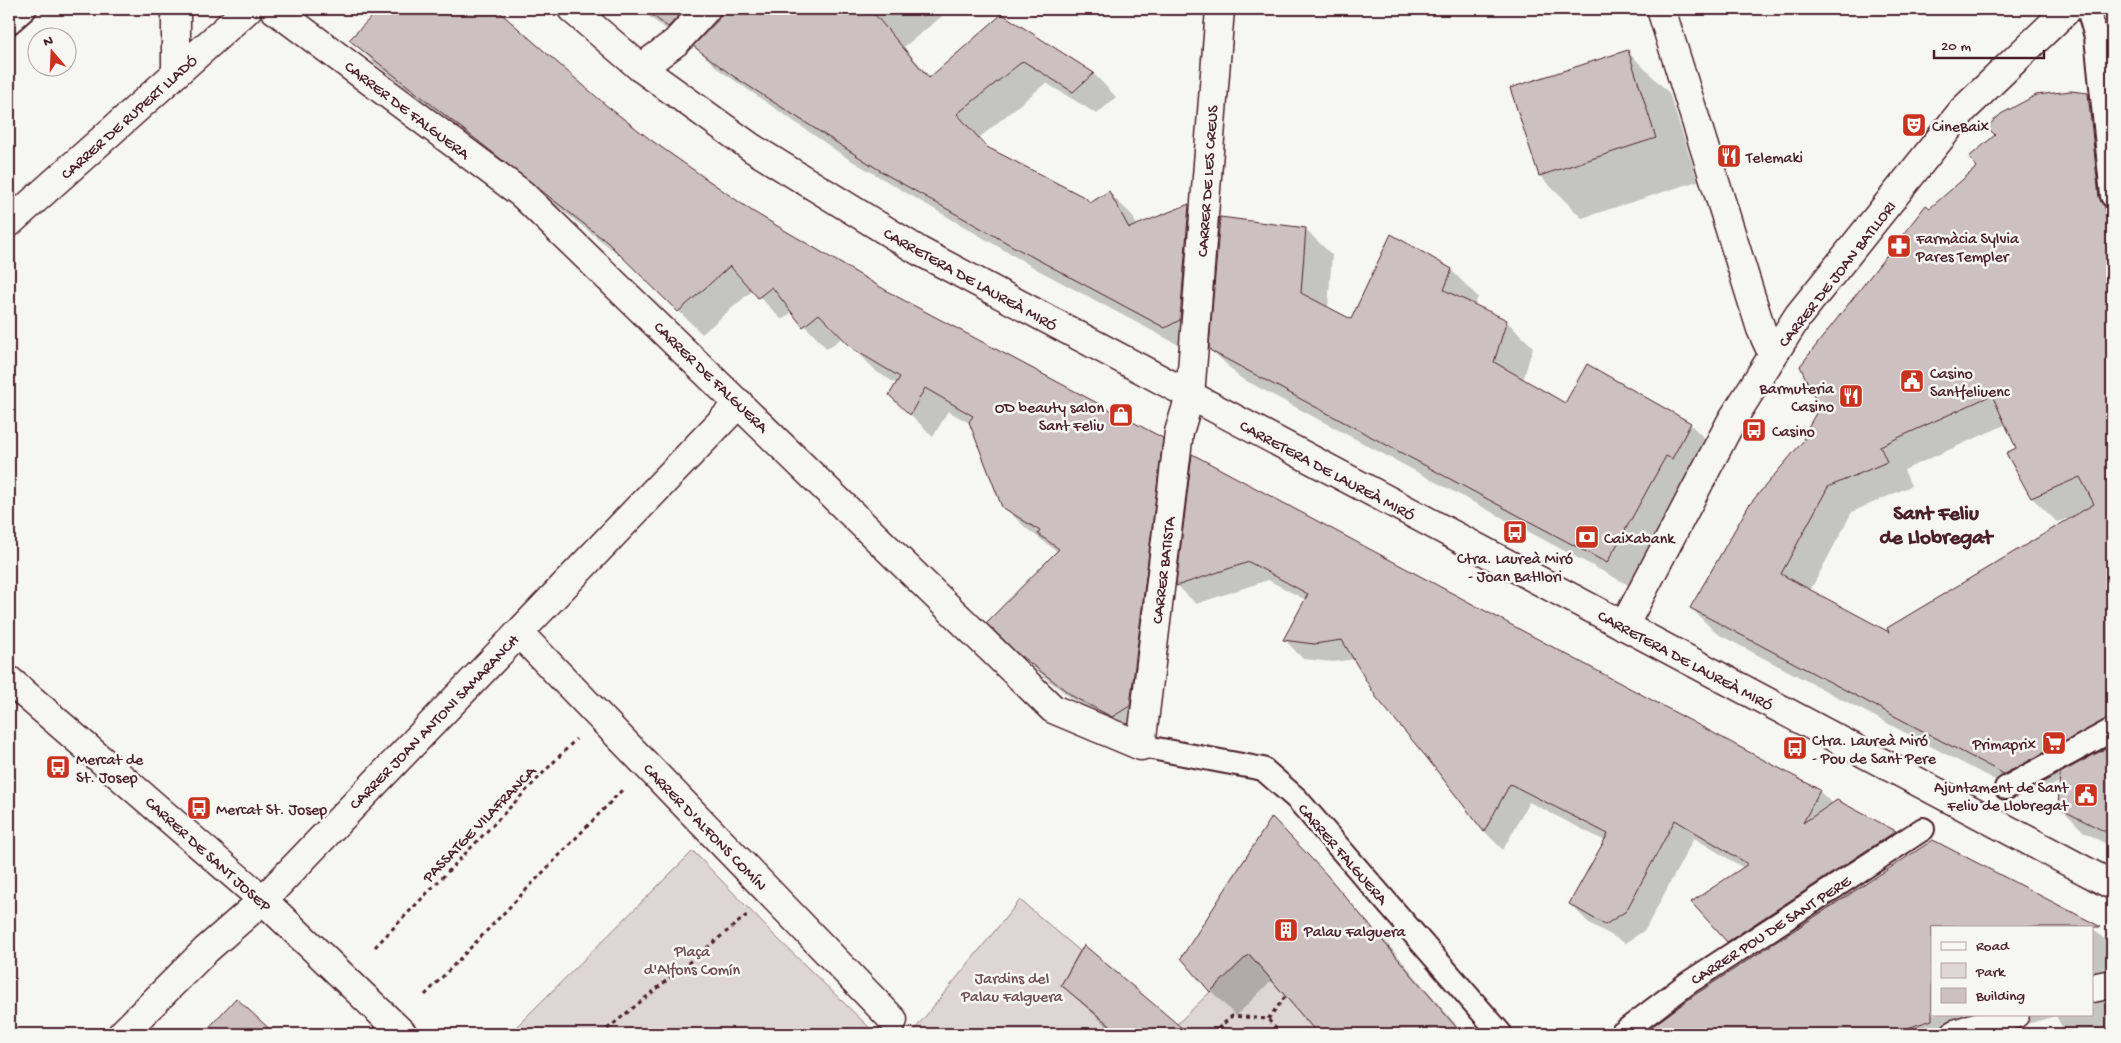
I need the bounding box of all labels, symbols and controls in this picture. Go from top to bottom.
north arrow [28,28,78,78]
scale bar [1934,28,2044,60]
text: N [41,33,56,52]
text: 20 m [1941,38,1971,56]
street label: CARRER DE RUPERT LLADÓ [58,52,203,185]
street label: CARRER DE FALGUERA [340,59,473,166]
street label: CARRER DE LES CREUS [1195,104,1224,258]
theatre icon: CineBaix [1901,112,1927,138]
place label: CineBaix [1932,119,1990,138]
restaurant icon: Telemaki [1716,143,1742,169]
place label: Telemaki [1745,150,1803,169]
street label: CARRER DE JOAN BATLLORI [1776,198,1902,352]
street label: CARRETERA DE LAUREÀ MIRÓ [879,224,1060,337]
place label: Farmàcia Sylvia Pares Templer [1915,231,2020,268]
pharmacy icon: Farmàcia Sylvia Pares Templer [1886,233,1912,259]
street label: CARRER DE FALGUERA [648,319,772,439]
place label: Casino Santfeliuenc [1930,366,2010,403]
public building icon: Casino Santfeliuenc [1899,368,1925,394]
place label: Barmuteria Casino [1759,381,1835,418]
restaurant icon: Barmuteria Casino [1838,383,1864,409]
place label: OD beauty salon Sant Feliu [995,400,1104,437]
shop icon: OD beauty salon Sant Feliu [1108,402,1134,428]
street label: CARRETERA DE LAUREÀ MIRÓ [1235,417,1418,527]
bus stop icon: Casino [1741,417,1767,443]
place label: Casino [1772,424,1815,443]
district label: Sant Feliu de Llobregat [1880,503,1995,552]
street label: CARRER BATISTA [1149,514,1182,625]
bus stop icon: Ctra. Laureà Miró - Joan Batllori [1502,519,1528,545]
bank icon: Caixabank [1574,524,1600,550]
place label: Caixabank [1604,531,1676,550]
place label: Ctra. Laureà Miró - Joan Batllori [1457,551,1573,588]
street label: CARRETERA DE LAUREÀ MIRÓ [1593,607,1776,717]
street label: CARRER JOAN ANTONI SAMARANCH [347,631,525,815]
supermarket icon: Primaprix [2041,730,2067,756]
place label: Ctra. Laureà Miró - Pou de Sant Pere [1812,733,1937,770]
bus stop icon: Ctra. Laureà Miró - Pou de Sant Pere [1782,735,1808,761]
place label: Primaprix [1971,737,2037,756]
place label: Mercat de St. Josep [76,752,144,789]
bus stop icon: Mercat de St. Josep [45,754,71,780]
street label: CARRER D'ALFONS COMÍN [638,760,770,896]
street label: PASSATGE VILAFRANCA [419,762,542,889]
place label: Ajuntament de Sant Feliu de Llobregat [1934,780,2069,817]
public building icon: Ajuntament de Sant Feliu de Llobregat [2073,782,2099,808]
street label: CARRER DE SANT JOSEP [140,794,274,917]
bus stop icon: Mercat St. Josep [186,795,212,821]
street label: CARRER FALGUERA [1292,801,1391,911]
place label: Mercat St. Josep [216,802,327,821]
street label: CARRER POU DE SANT PERE [1688,872,1856,991]
building icon: Palau Falguera [1273,917,1299,943]
place label: Palau Falguera [1303,924,1407,943]
legend [1931,926,2094,1016]
text: Road [1976,938,2010,956]
park label: Plaça d'Alfons Comín [644,944,741,981]
text: Park [1975,964,2006,982]
park label: Jardins del Palau Falguera [960,971,1064,1008]
text: Building [1975,988,2025,1006]

